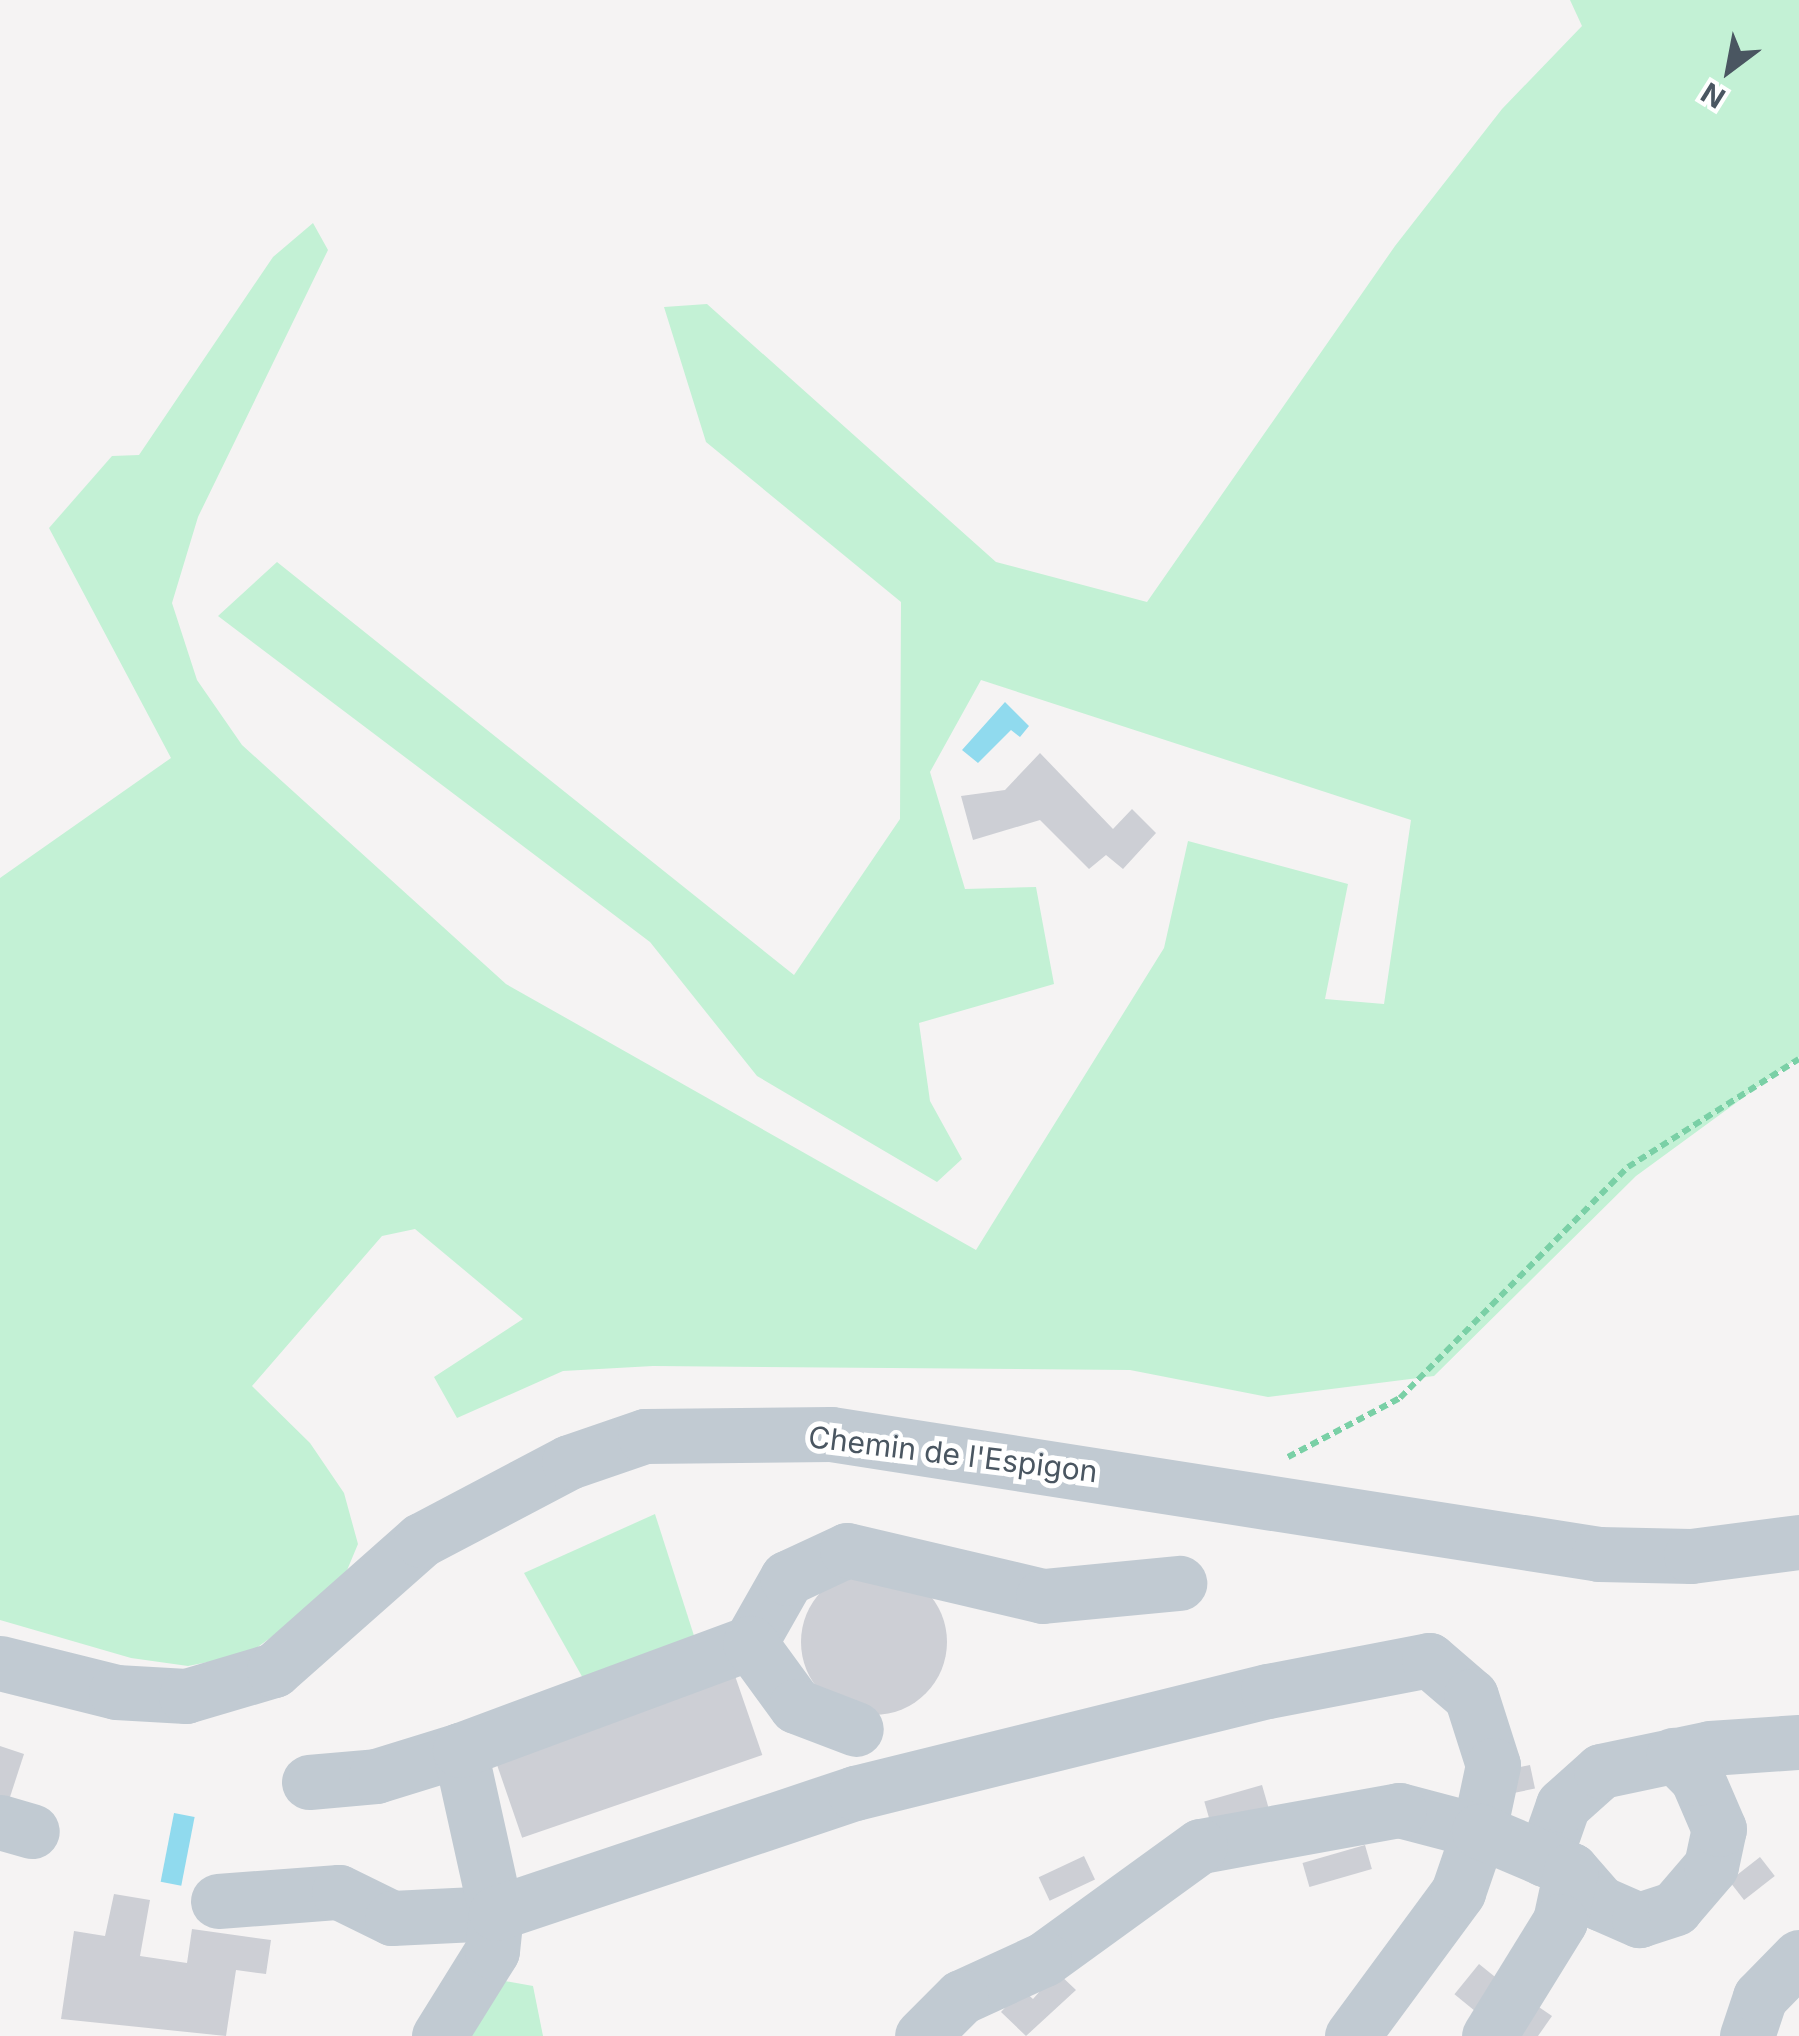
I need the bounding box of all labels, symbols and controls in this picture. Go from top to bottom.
north arrow [1679,20,1779,120]
text: N [1695,75,1731,116]
street label: Chemin de l'Espigon [806,1418,1100,1490]

